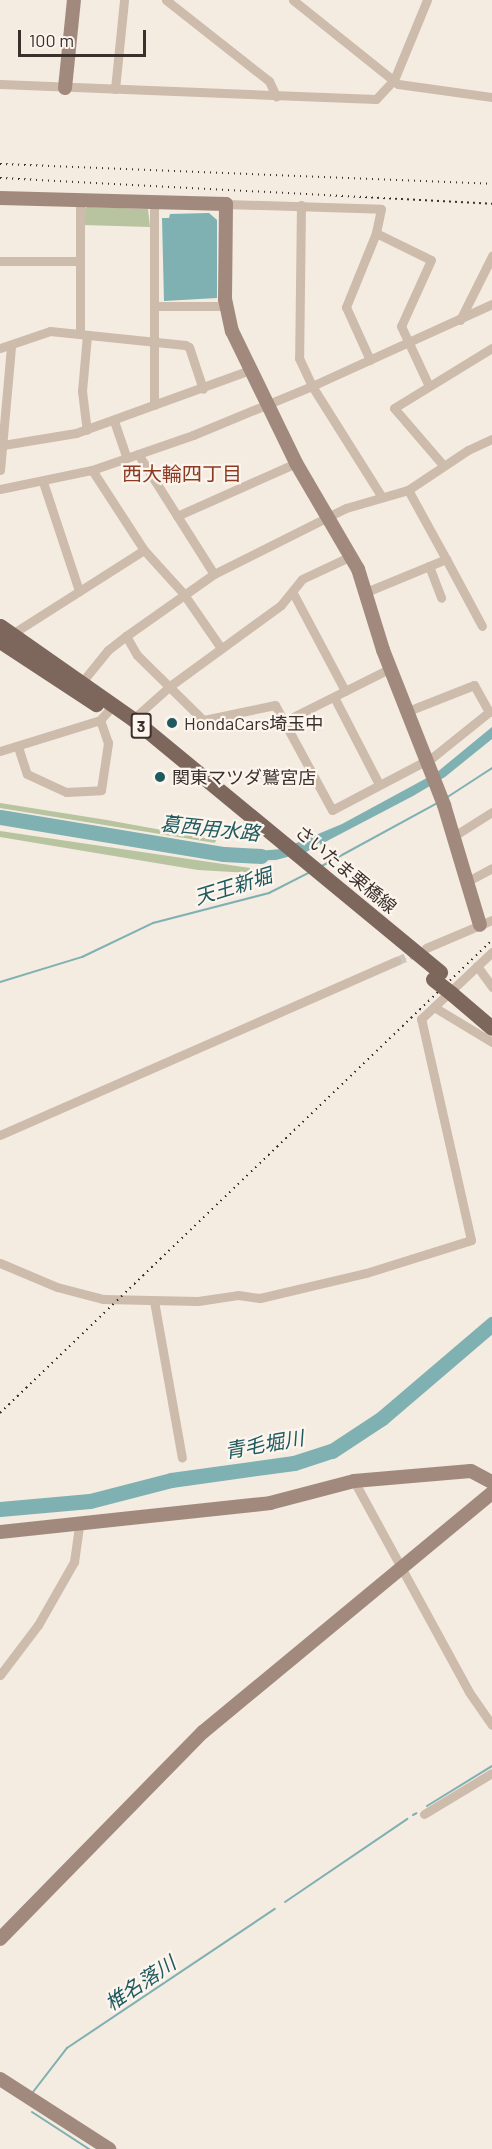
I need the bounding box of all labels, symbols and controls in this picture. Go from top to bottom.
scale bar [21,18,148,56]
text: 100 m [29,29,74,51]
district label: 西大輪四丁目 [122,461,242,485]
place label: HondaCars埼玉中 [184,712,323,734]
road number: 3 [130,713,152,739]
marker: HondaCars埼玉中 [165,716,179,730]
place label: 関東マツダ鷲宮店 [172,766,316,788]
marker: 関東マツダ鷲宮店 [153,770,167,784]
water label: 葛西用水路 [159,811,261,845]
street label: さいたま栗橋線 [291,820,401,918]
water label: 天王新堀 [191,863,275,909]
water label: 青毛堀川 [223,1425,305,1463]
water label: 椎名落川 [100,1951,180,2015]

